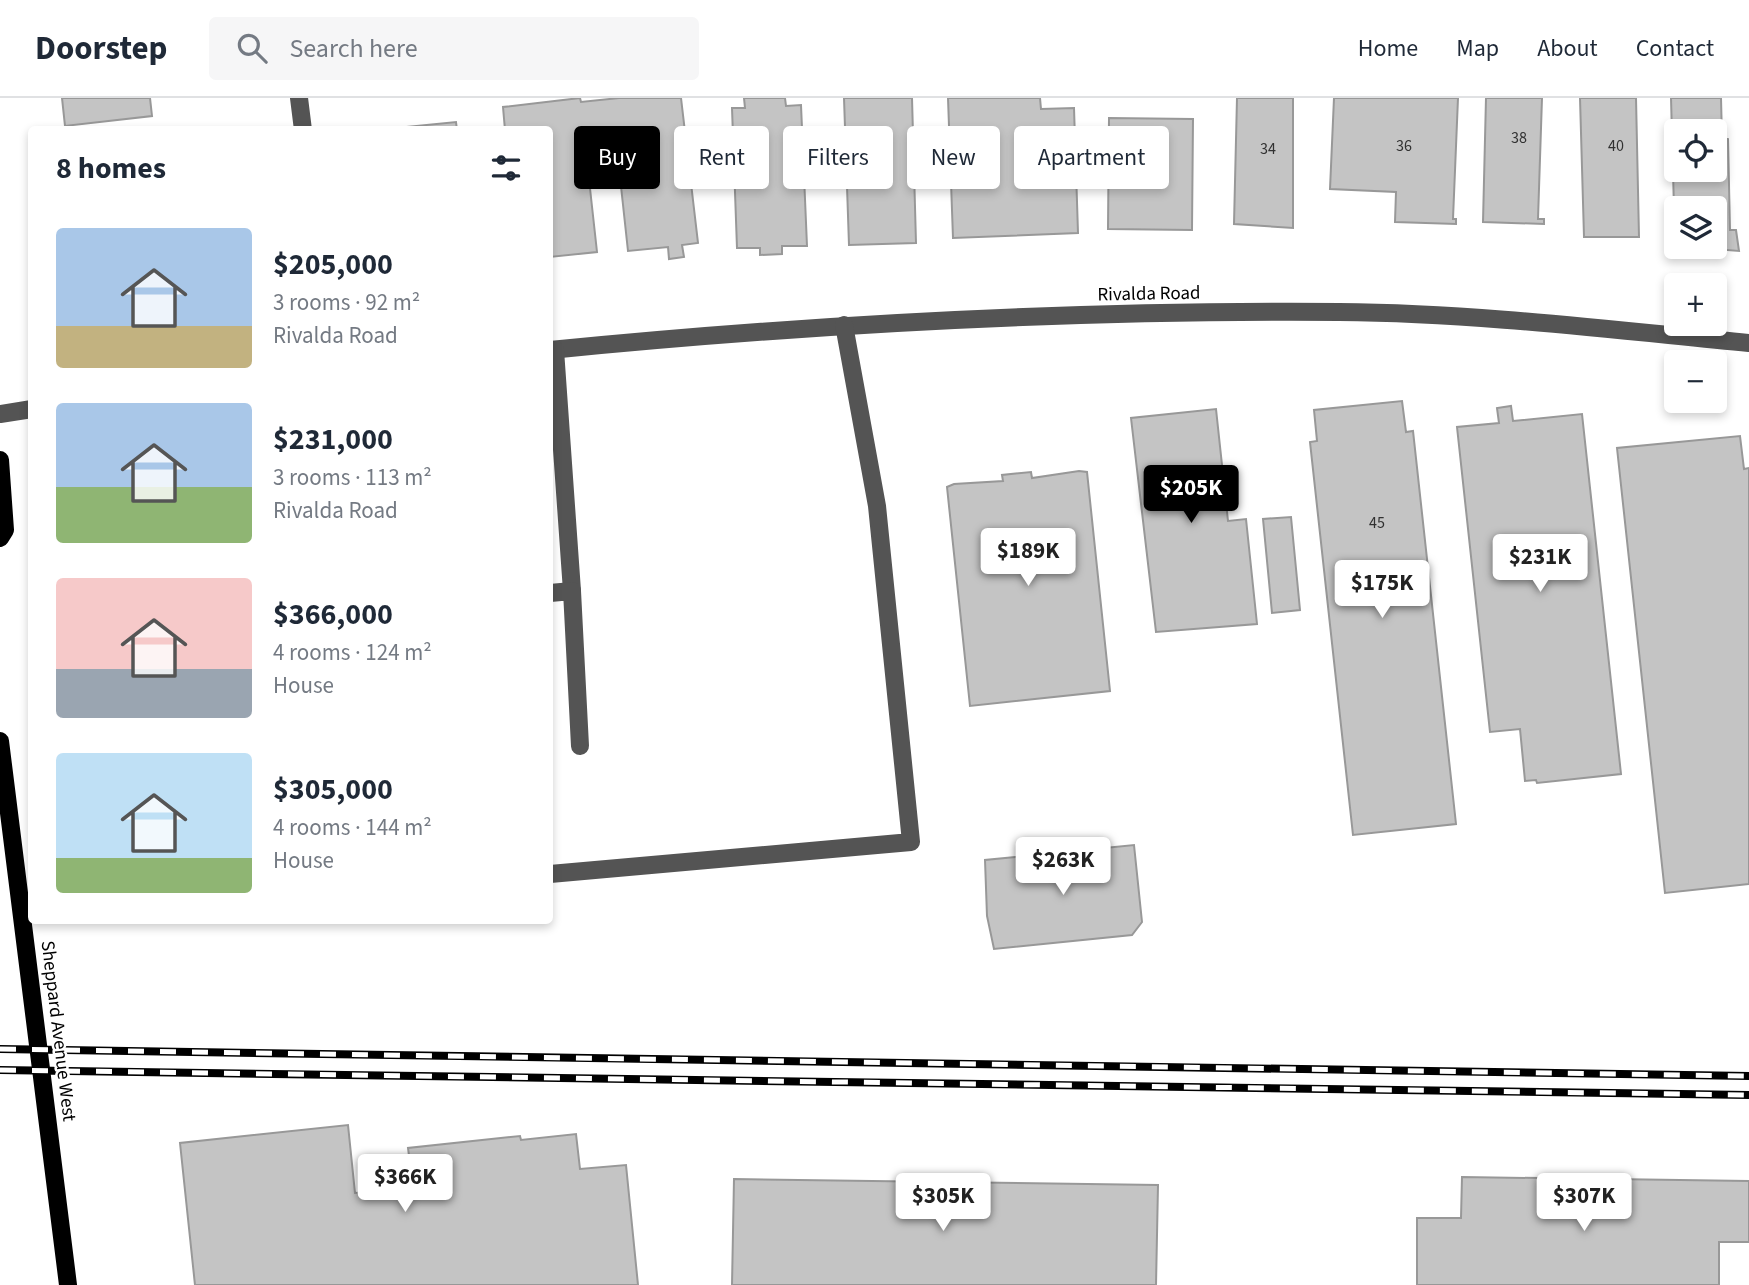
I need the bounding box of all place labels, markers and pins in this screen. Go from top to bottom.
pin: $205K [1142,466,1240,525]
pin: $189K [979,528,1077,588]
pin: $231K [1491,534,1589,594]
pin: $175K [1333,560,1431,620]
pin: $263K [1014,838,1112,897]
pin: $366K [356,1154,454,1214]
pin: $305K [894,1174,992,1233]
pin: $307K [1535,1174,1633,1233]

